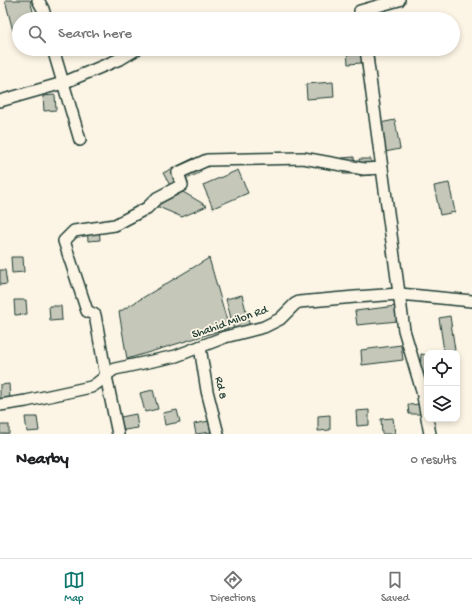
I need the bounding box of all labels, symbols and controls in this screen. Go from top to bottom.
search box [12,12,460,56]
icon: search [26,23,48,45]
text: Search here [58,25,132,43]
street label: Shahid Milon Rd [190,303,271,343]
map controls [424,350,460,422]
button: locate [424,350,460,386]
street label: Rd 8 [211,376,229,401]
button: layers [424,386,460,422]
text: Nearby [16,450,69,470]
text: 0 results [410,453,456,468]
tab: Map [63,569,85,605]
tab: Directions [211,569,255,605]
tab: Saved [381,569,409,605]

